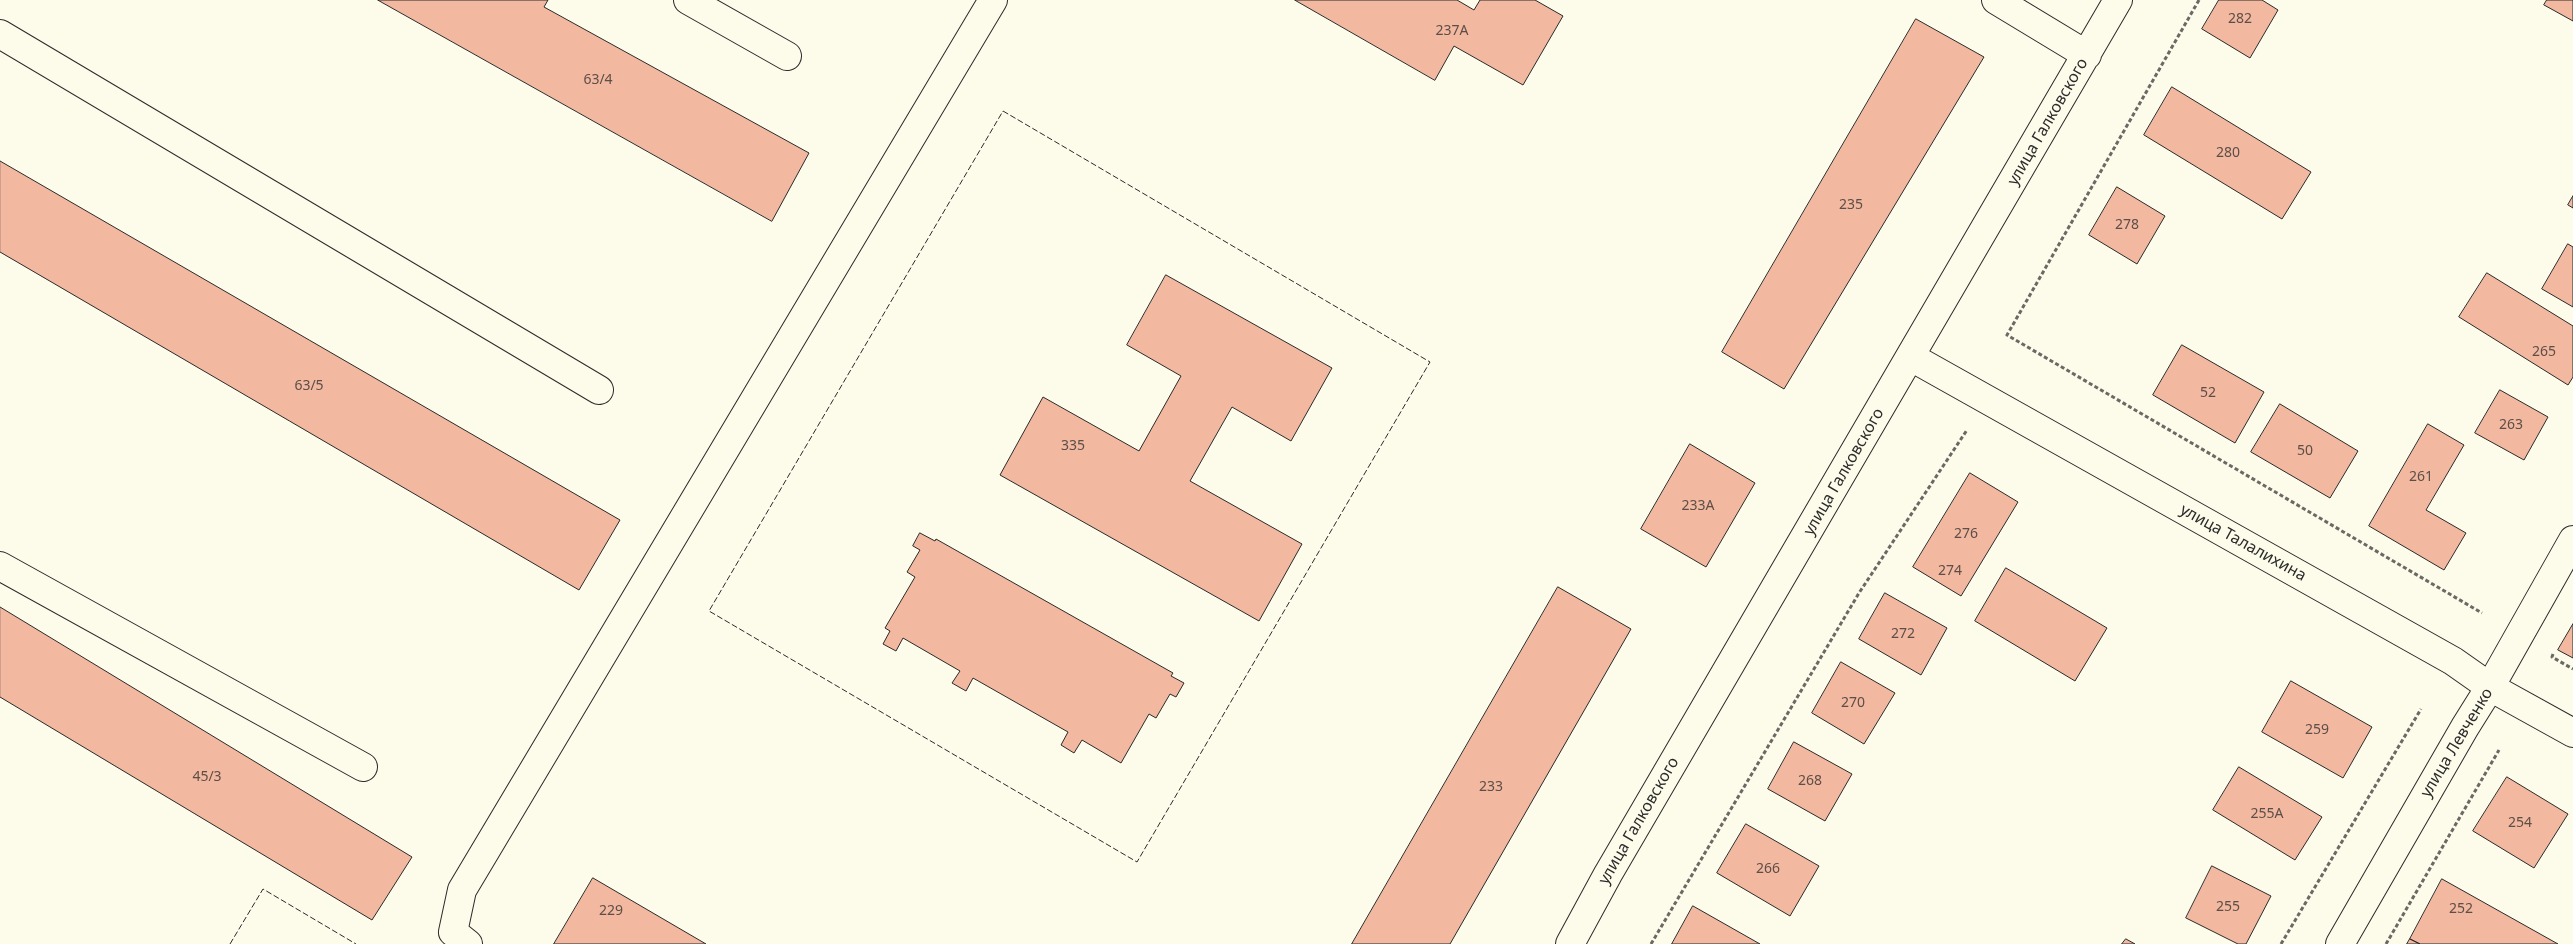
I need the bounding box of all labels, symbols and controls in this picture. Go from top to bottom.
house number: 282 [2228,11,2252,27]
house number: 237А [1436,23,1468,39]
street label: улица Галковского [2004,55,2092,189]
house number: 63/4 [583,72,613,88]
house number: 280 [2216,145,2240,161]
house number: 235 [1839,197,1863,213]
house number: 278 [2115,217,2139,233]
house number: 265 [2532,344,2556,360]
house number: 63/5 [294,378,324,394]
house number: 52 [2200,385,2216,401]
street label: улица Галковского [1800,405,1888,539]
house number: 263 [2499,417,2523,433]
house number: 335 [1061,438,1085,454]
house number: 50 [2297,443,2313,459]
house number: 261 [2409,469,2433,485]
house number: 233А [1682,498,1714,514]
street label: улица Талалихина [2177,500,2309,586]
house number: 276 [1954,526,1978,542]
house number: 274 [1938,563,1962,579]
house number: 272 [1891,626,1915,642]
street label: улица Левченко [2417,685,2497,801]
house number: 270 [1841,695,1865,711]
house number: 259 [2305,722,2329,738]
street label: улица Галковского [1595,754,1683,888]
house number: 45/3 [192,769,222,785]
house number: 268 [1798,773,1822,789]
house number: 233 [1479,779,1503,795]
house number: 255А [2251,806,2283,822]
house number: 254 [2508,815,2532,831]
house number: 266 [1756,861,1780,877]
house number: 255 [2216,899,2240,915]
house number: 252 [2449,901,2473,917]
house number: 229 [599,903,623,919]

